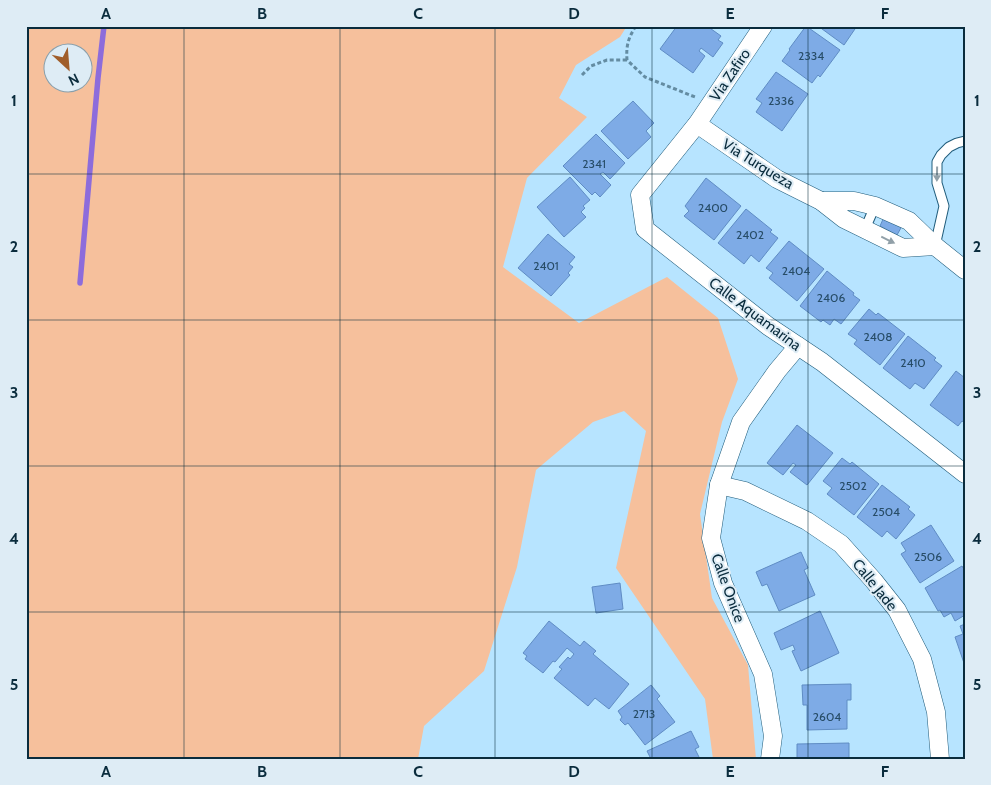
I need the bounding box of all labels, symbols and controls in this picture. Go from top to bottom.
text: A [101,4,111,23]
text: B [257,4,267,23]
text: C [413,4,423,23]
text: D [568,4,580,23]
text: E [725,4,735,23]
text: F [881,4,890,23]
north arrow [42,42,92,92]
street label: Via Zafiro [706,45,754,105]
house number: 2334 [798,48,824,63]
text: N [65,69,82,90]
text: 1 [11,91,17,110]
text: 1 [974,91,980,110]
house number: 2336 [768,93,794,108]
street label: Via Turqueza [719,135,798,193]
house number: 2341 [582,156,606,171]
one-way arrow [933,167,941,183]
house number: 2400 [698,200,728,215]
house number: 2402 [736,227,764,242]
one-way arrow [881,236,895,244]
text: 2 [10,237,18,256]
text: 2 [973,237,981,256]
house number: 2401 [533,258,559,273]
house number: 2404 [782,263,810,278]
street label: Calle Aquamarina [705,273,805,355]
house number: 2406 [817,290,845,305]
house number: 2408 [864,329,892,344]
house number: 2410 [900,355,926,370]
text: 3 [10,383,18,402]
text: 3 [973,383,981,402]
house number: 2502 [839,478,867,493]
house number: 2504 [872,504,900,519]
text: 4 [9,529,19,548]
text: 4 [972,529,982,548]
house number: 2506 [914,549,942,564]
street label: Calle Onice [707,551,749,625]
street label: Calle Jade [849,555,902,615]
text: 5 [10,675,18,694]
text: 5 [973,675,981,694]
house number: 2713 [633,706,655,721]
house number: 2604 [813,709,841,724]
text: A [101,762,111,781]
text: B [257,762,267,781]
text: C [413,762,423,781]
text: D [568,762,580,781]
text: E [725,762,735,781]
text: F [881,762,890,781]

